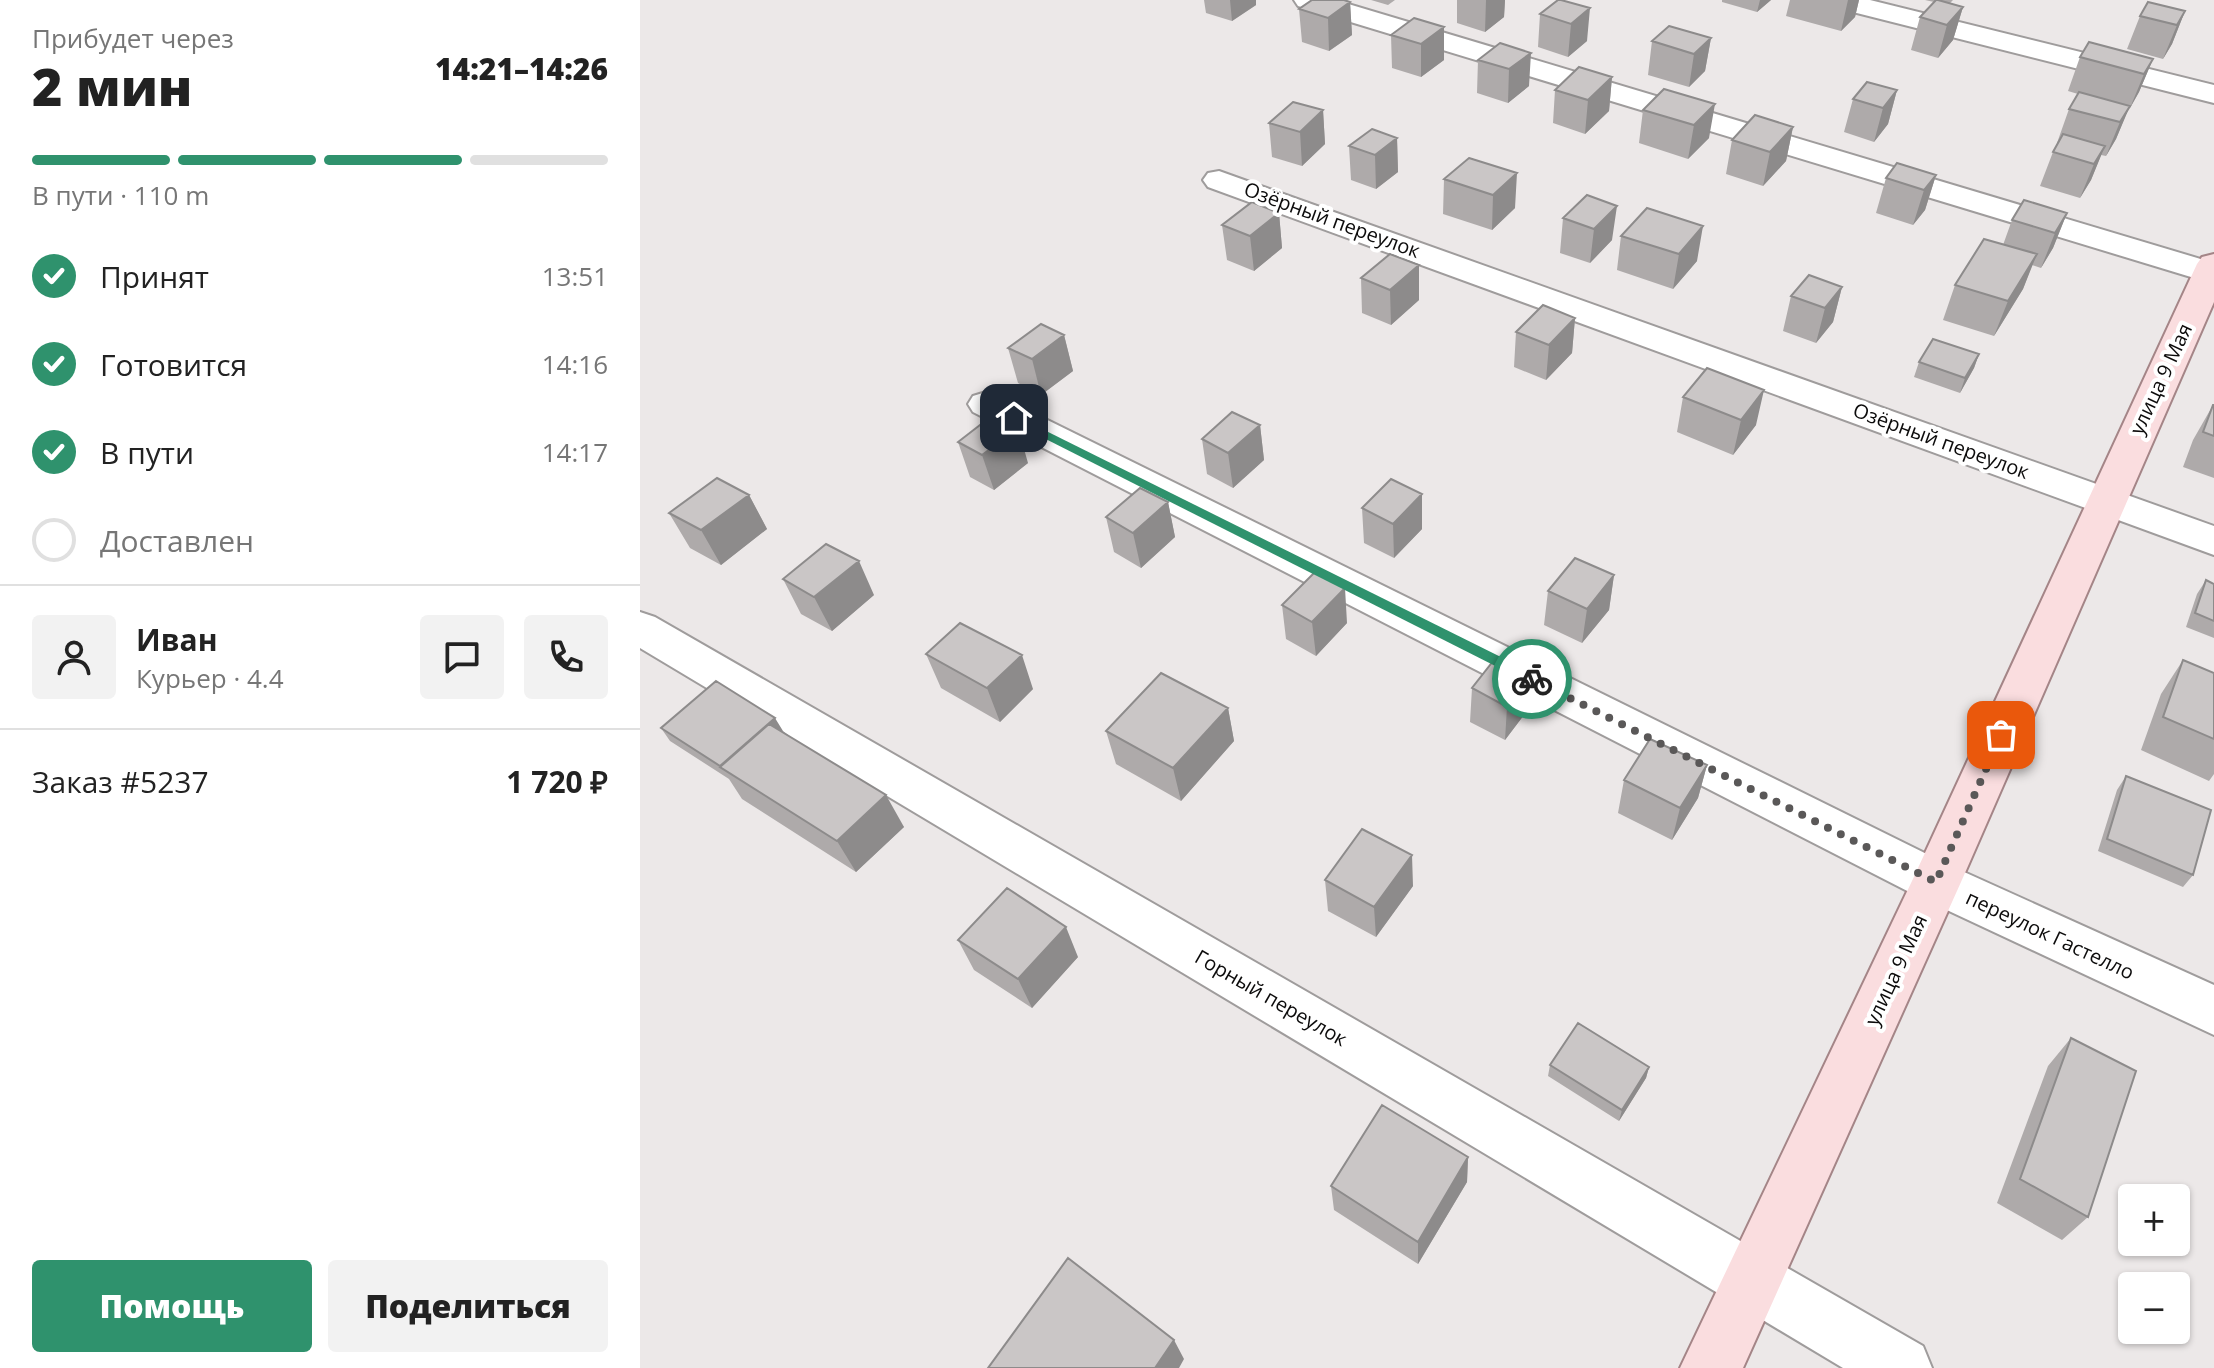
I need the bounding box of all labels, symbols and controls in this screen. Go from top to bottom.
text: Прибудет через [32,20,234,56]
text: 14:21–14:26 [435,48,608,89]
text: 2 мин [32,50,192,121]
street label: Озёрный переулок [1240,175,1425,264]
text: В пути · 110 m [32,177,209,213]
icon: check [32,254,76,298]
text: Принят [100,256,209,297]
text: 13:51 [542,258,608,294]
street label: улица 9 Мая [2123,319,2198,439]
icon: check [32,342,76,386]
text: Готовится [100,344,247,385]
text: 14:16 [542,346,608,382]
pin [980,384,1048,452]
icon: home [992,396,1036,440]
street label: Озёрный переулок [1849,396,2034,485]
icon: check [32,430,76,474]
text: В пути [100,432,194,473]
text: 14:17 [542,434,608,470]
text: Доставлен [100,520,254,561]
button: person [32,615,116,699]
button: chat [420,615,504,699]
button: phone [524,615,608,699]
text: Иван [136,619,218,660]
courier [1492,639,1572,719]
icon: bike [1510,657,1554,701]
text: Курьер · 4.4 [136,660,284,696]
pin [1967,701,2035,769]
icon: bag [1979,713,2023,757]
text: Заказ #5237 [32,761,209,802]
text: 1 720 ₽ [506,761,608,802]
street label: переулок Гастелло [1962,884,2139,985]
street label: улица 9 Мая [1858,910,1933,1030]
street label: Горный переулок [1190,943,1353,1052]
map controls [2118,1184,2190,1344]
button: + [2118,1184,2190,1256]
button: Помощь [32,1260,312,1352]
button: Поделиться [328,1260,608,1352]
button: − [2118,1272,2190,1344]

